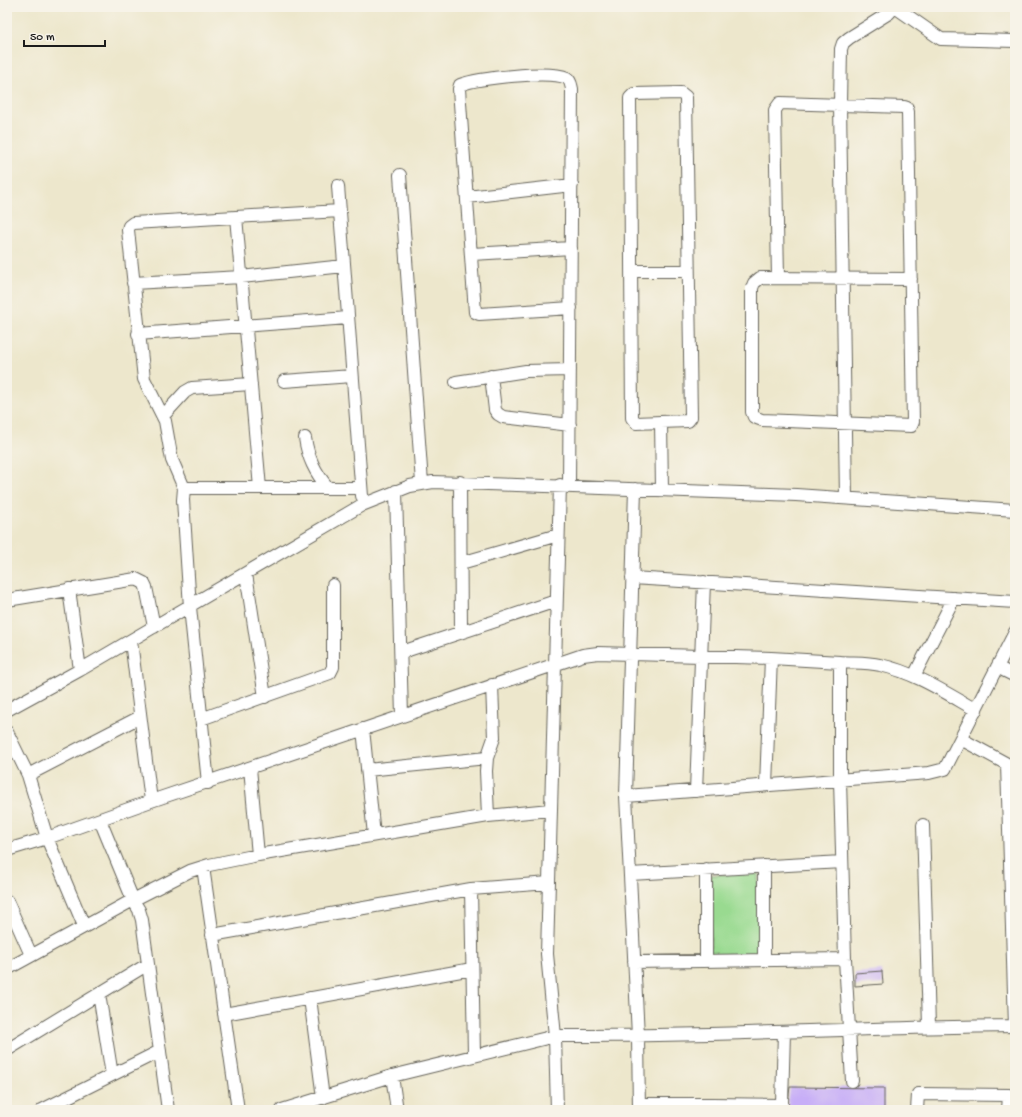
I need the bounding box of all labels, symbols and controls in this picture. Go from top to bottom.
scale bar [24,22,105,48]
text: 50 m [30,31,55,45]

